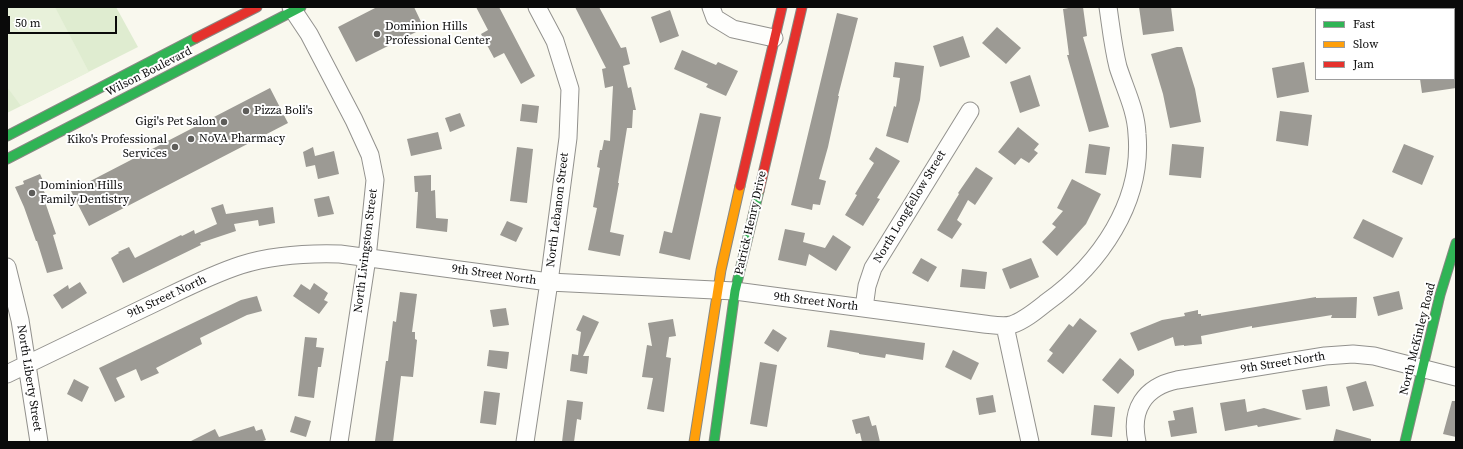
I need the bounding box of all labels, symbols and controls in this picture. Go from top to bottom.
scale bar [10,8,119,34]
legend [1315,8,1455,80]
text: 50 m [15,15,41,31]
text: Fast [1353,16,1375,32]
place label: Dominion Hills Professional Center [385,20,490,48]
marker: Dominion Hills Professional Center [372,29,382,39]
text: Slow [1353,36,1378,52]
street label: Wilson Boulevard [104,44,194,100]
text: Jam [1353,56,1374,72]
place label: Pizza Boli's [254,104,313,118]
marker: Pizza Boli's [241,106,251,116]
place label: Gigi's Pet Salon [135,115,216,129]
marker: Gigi's Pet Salon [219,117,229,127]
place label: NoVA Pharmacy [199,132,285,146]
place label: Kiko's Professional Services [67,133,167,161]
marker: NoVA Pharmacy [186,134,196,144]
marker: Kiko's Professional Services [170,142,180,152]
street label: North Longfellow Street [871,148,949,266]
street label: North Lebanon Street [544,152,572,268]
street label: Patrick Henry Drive [732,170,770,276]
place label: Dominion Hills Family Dentistry [40,179,129,207]
marker: Dominion Hills Family Dentistry [27,188,37,198]
street label: North Livingston Street [351,188,381,314]
street label: 9th Street North [451,262,537,288]
street label: 9th Street North [125,272,209,322]
street label: North McKinley Road [1397,281,1439,397]
street label: 9th Street North [773,290,859,314]
street label: North Liberty Street [13,324,45,432]
street label: 9th Street North [1240,349,1326,377]

